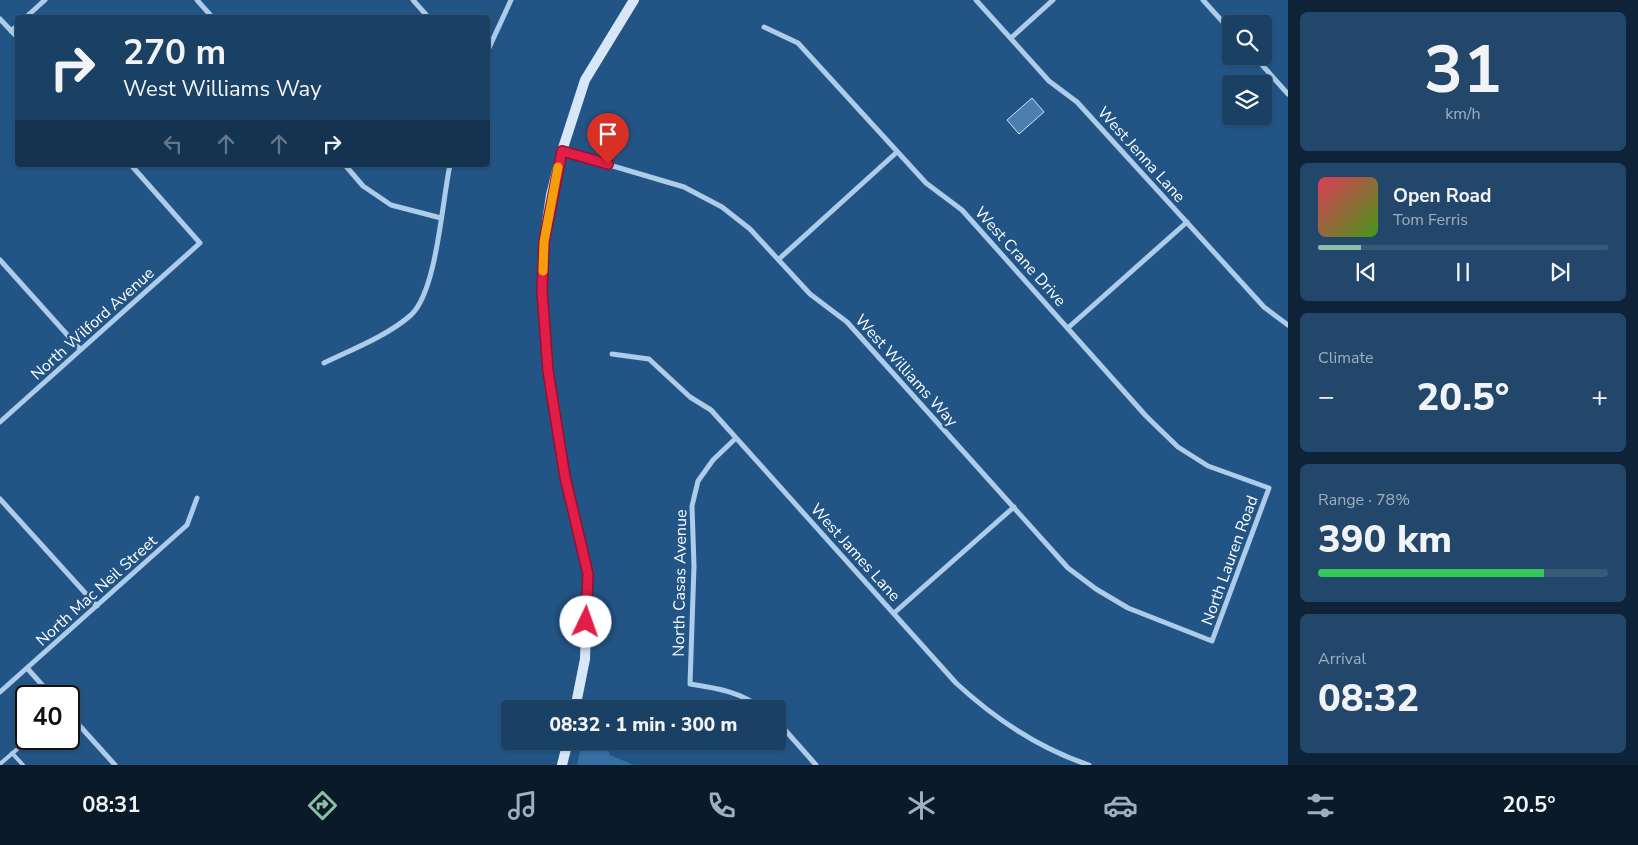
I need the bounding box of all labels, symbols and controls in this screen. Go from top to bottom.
map controls [1222,15,1272,125]
button: search [1222,15,1272,65]
text: 31 [1424,26,1502,115]
text: 270 m [123,29,226,76]
icon: right [40,35,105,100]
text: West Williams Way [123,74,321,104]
button: layers [1222,75,1272,125]
street label: West Jenna Lane [1092,102,1190,207]
text: km/h [1445,103,1481,125]
pin [587,113,629,164]
icon: arrive [594,120,622,148]
icon: left [159,130,187,158]
icon: ahead [212,130,240,158]
icon: ahead [265,130,293,158]
icon: right [318,130,346,158]
text: Open Road [1393,183,1491,209]
street label: West Crane Drive [970,202,1071,311]
text: Tom Ferris [1393,209,1468,231]
icon: previous [1352,258,1380,286]
icon: pause [1449,258,1477,286]
icon: next [1546,258,1574,286]
street label: North Wilford Avenue [26,262,159,385]
street label: West Williams Way [850,310,963,432]
text: Climate [1318,347,1373,369]
text: 20.5° [1417,372,1509,423]
text: − [1318,378,1335,416]
text: + [1591,378,1608,416]
text: Range · 78% [1318,489,1410,511]
street label: North Lauren Road [1196,492,1264,628]
street label: West James Lane [805,499,905,606]
street label: North Casas Avenue [668,509,692,657]
text: 390 km [1318,514,1452,565]
street label: North Mac Neil Street [31,530,162,651]
position arrow [559,595,611,647]
text: Arrival [1318,648,1366,670]
text: 08:32 [1318,673,1419,724]
speed limit sign: 40 [15,685,80,750]
text: 08:32 · 1 min · 300 m [550,712,737,738]
icon: directions [305,788,340,823]
icon: music [505,788,540,823]
icon: phone [704,788,739,823]
icon: climate [904,788,939,823]
icon: car [1103,788,1138,823]
icon: filters [1303,788,1338,823]
text: 08:31 [82,790,141,820]
text: 20.5° [1502,790,1556,820]

